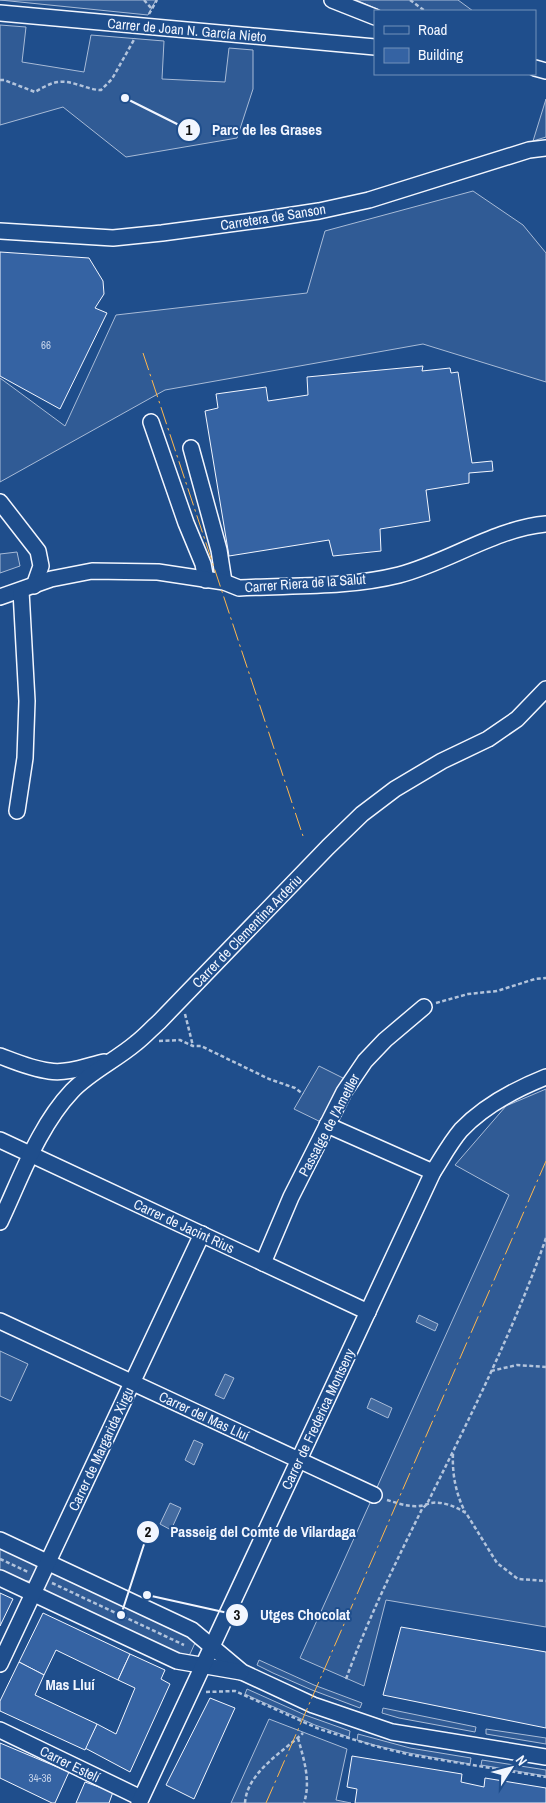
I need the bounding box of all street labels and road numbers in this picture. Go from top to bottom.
street label: Carrer de Joan N. García Nieto [107,14,267,46]
street label: Carretera de Sanson [219,200,327,234]
street label: Carrer Riera de la Salut [244,570,366,596]
street label: Carrer de Clementina Arderiu [188,871,306,991]
street label: Passatge de l'Ametller [294,1070,364,1179]
street label: Carrer de Jacint Rius [131,1195,237,1257]
street label: Carrer de Frederica Montseny [277,1345,359,1492]
street label: Carrer de Margarida Xirgu [64,1384,138,1514]
street label: Carrer del Mas Lluí [156,1387,253,1445]
street label: Carrer Estelí [37,1742,104,1787]

